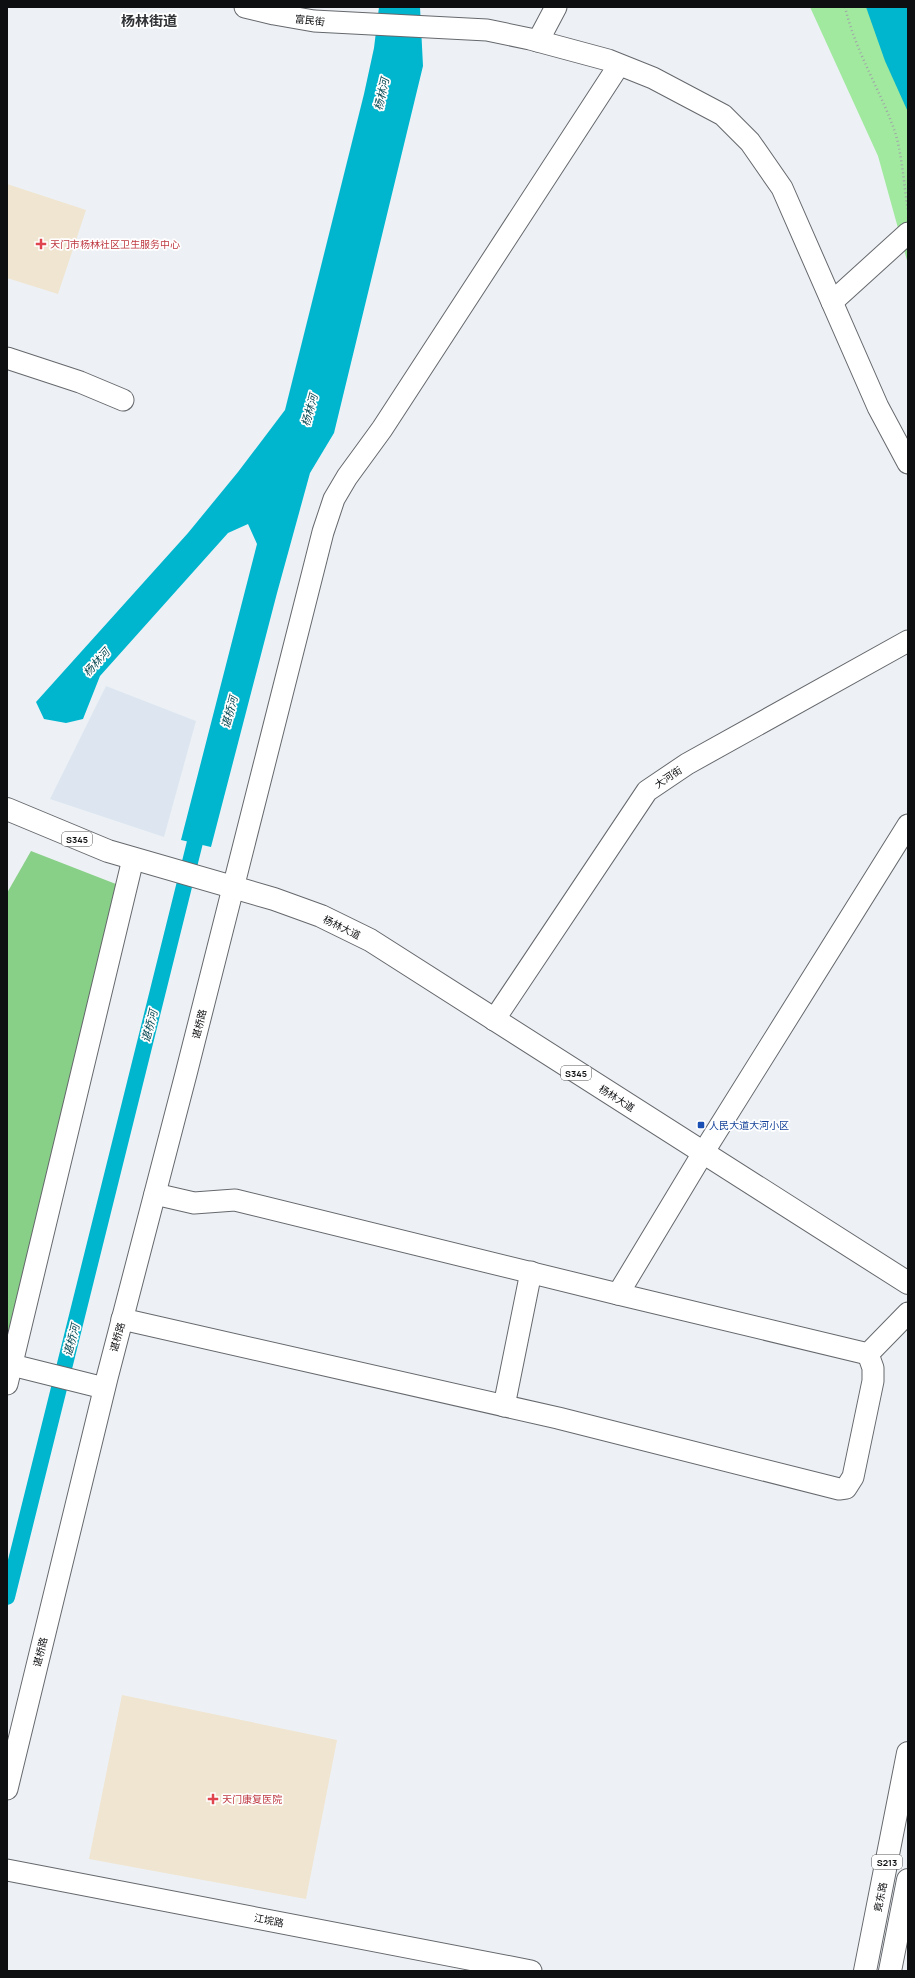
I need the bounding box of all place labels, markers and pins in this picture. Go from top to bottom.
place label: 天门市杨林社区卫生服务中心 [50,237,180,251]
marker: 天门市杨林社区卫生服务中心 [35,238,47,250]
place label: 人民大道大河小区 [709,1118,789,1132]
marker: 人民大道大河小区 [696,1120,706,1130]
place label: 天门康复医院 [222,1792,282,1806]
marker: 天门康复医院 [207,1793,219,1805]

